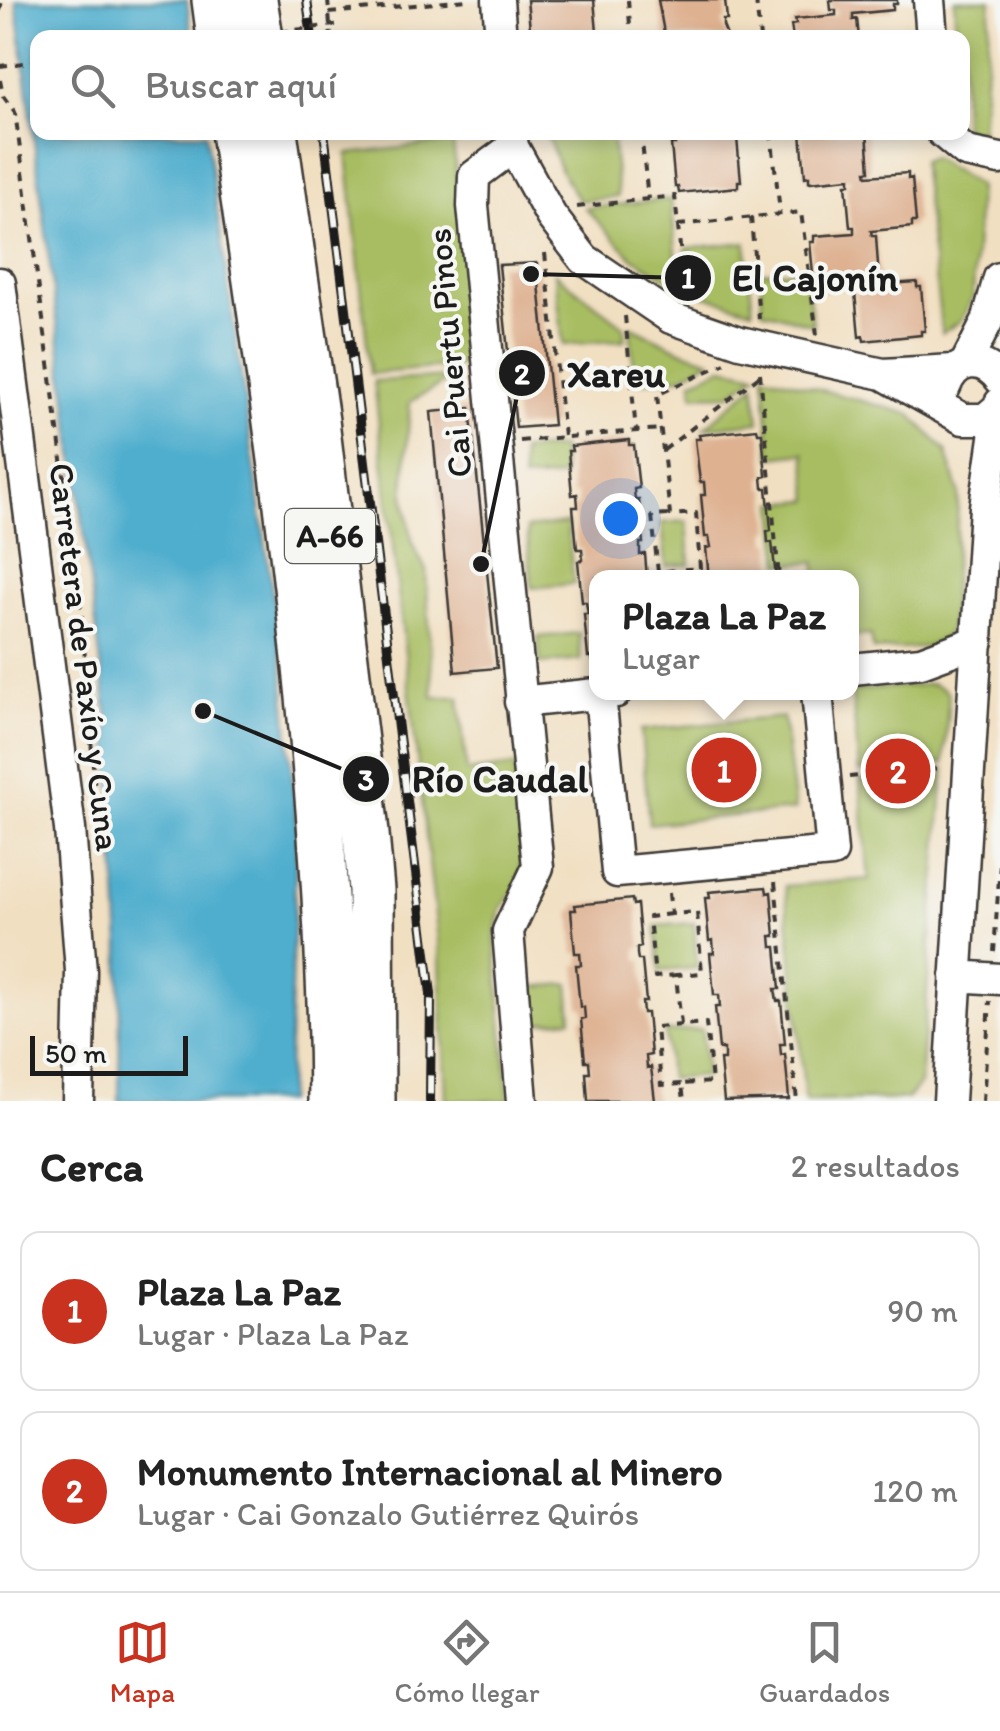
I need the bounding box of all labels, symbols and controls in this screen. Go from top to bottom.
search box [30,30,970,140]
icon: search [65,58,120,113]
text: Buscar aquí [145,62,337,108]
street label: Cai Puertu Pinos [417,227,481,479]
callout: El Cajonín [663,244,918,312]
text: El Cajonín [732,255,898,301]
text: 1 [681,259,695,296]
callout: Xareu [497,339,686,407]
text: Xareu [567,351,666,397]
text: 2 [514,355,530,392]
street label: Carretera de Paxío y Cuna [40,461,130,853]
your location [595,493,646,544]
road number: A-66 [285,509,375,563]
popup [589,570,859,700]
text: Plaza La Paz [622,593,826,639]
text: Lugar [622,639,700,677]
pin: 1 [692,732,756,808]
pin: 2 [866,734,930,808]
callout: Río Caudal [341,745,609,813]
text: Río Caudal [412,756,588,802]
text: 3 [358,761,374,798]
scale bar [30,1031,188,1076]
text: 50 m [45,1036,107,1070]
text: Cerca [40,1141,144,1192]
text: 2 resultados [791,1147,960,1185]
text: Plaza La Paz [137,1269,341,1315]
text: 1 [67,1292,82,1330]
text: 90 m [887,1292,958,1330]
text: Lugar · Plaza La Paz [137,1315,409,1353]
text: Monumento Internacional al Minero [137,1449,723,1495]
text: 2 [66,1472,83,1510]
text: 120 m [872,1472,958,1510]
text: Lugar · Cai Gonzalo Gutiérrez Quirós [137,1495,639,1533]
tab: Mapa [110,1615,175,1709]
tab: Cómo llegar [394,1615,539,1709]
tab: Guardados [759,1615,890,1709]

